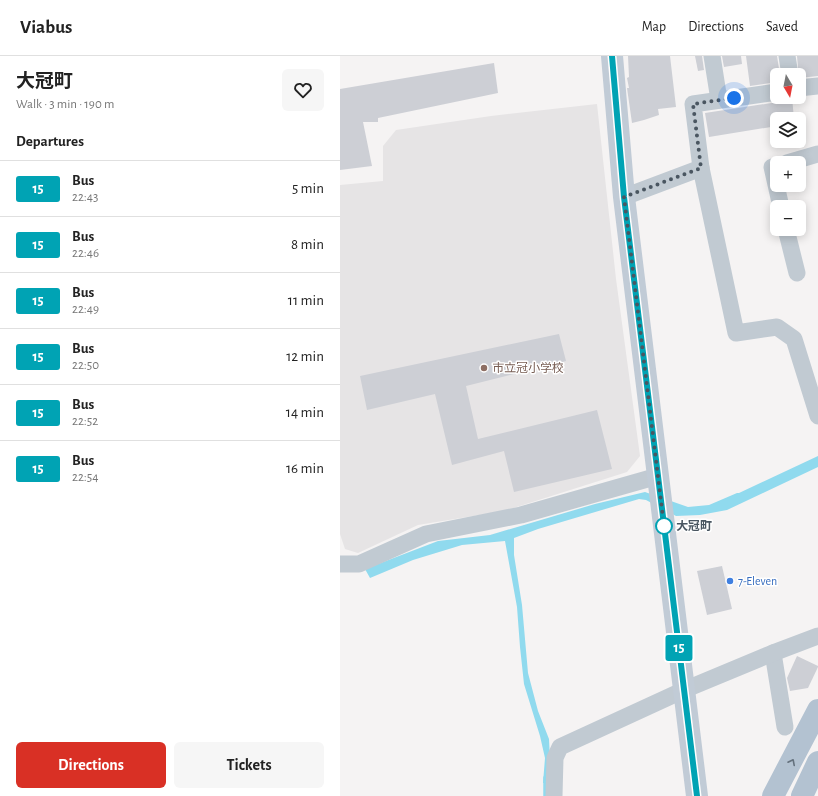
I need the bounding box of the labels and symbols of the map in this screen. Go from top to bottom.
north arrow [770,68,806,104]
your location [724,88,744,108]
place label: 市立冠小学校 [492,361,564,374]
marker: 市立冠小学校 [479,363,489,373]
marker: 大冠町 [655,517,673,535]
place label: 大冠町 [676,520,712,532]
place label: 7-Eleven [738,575,777,587]
marker: 7-Eleven [725,576,735,586]
line badge: 15 [661,635,697,661]
one-way arrow [787,758,795,766]

